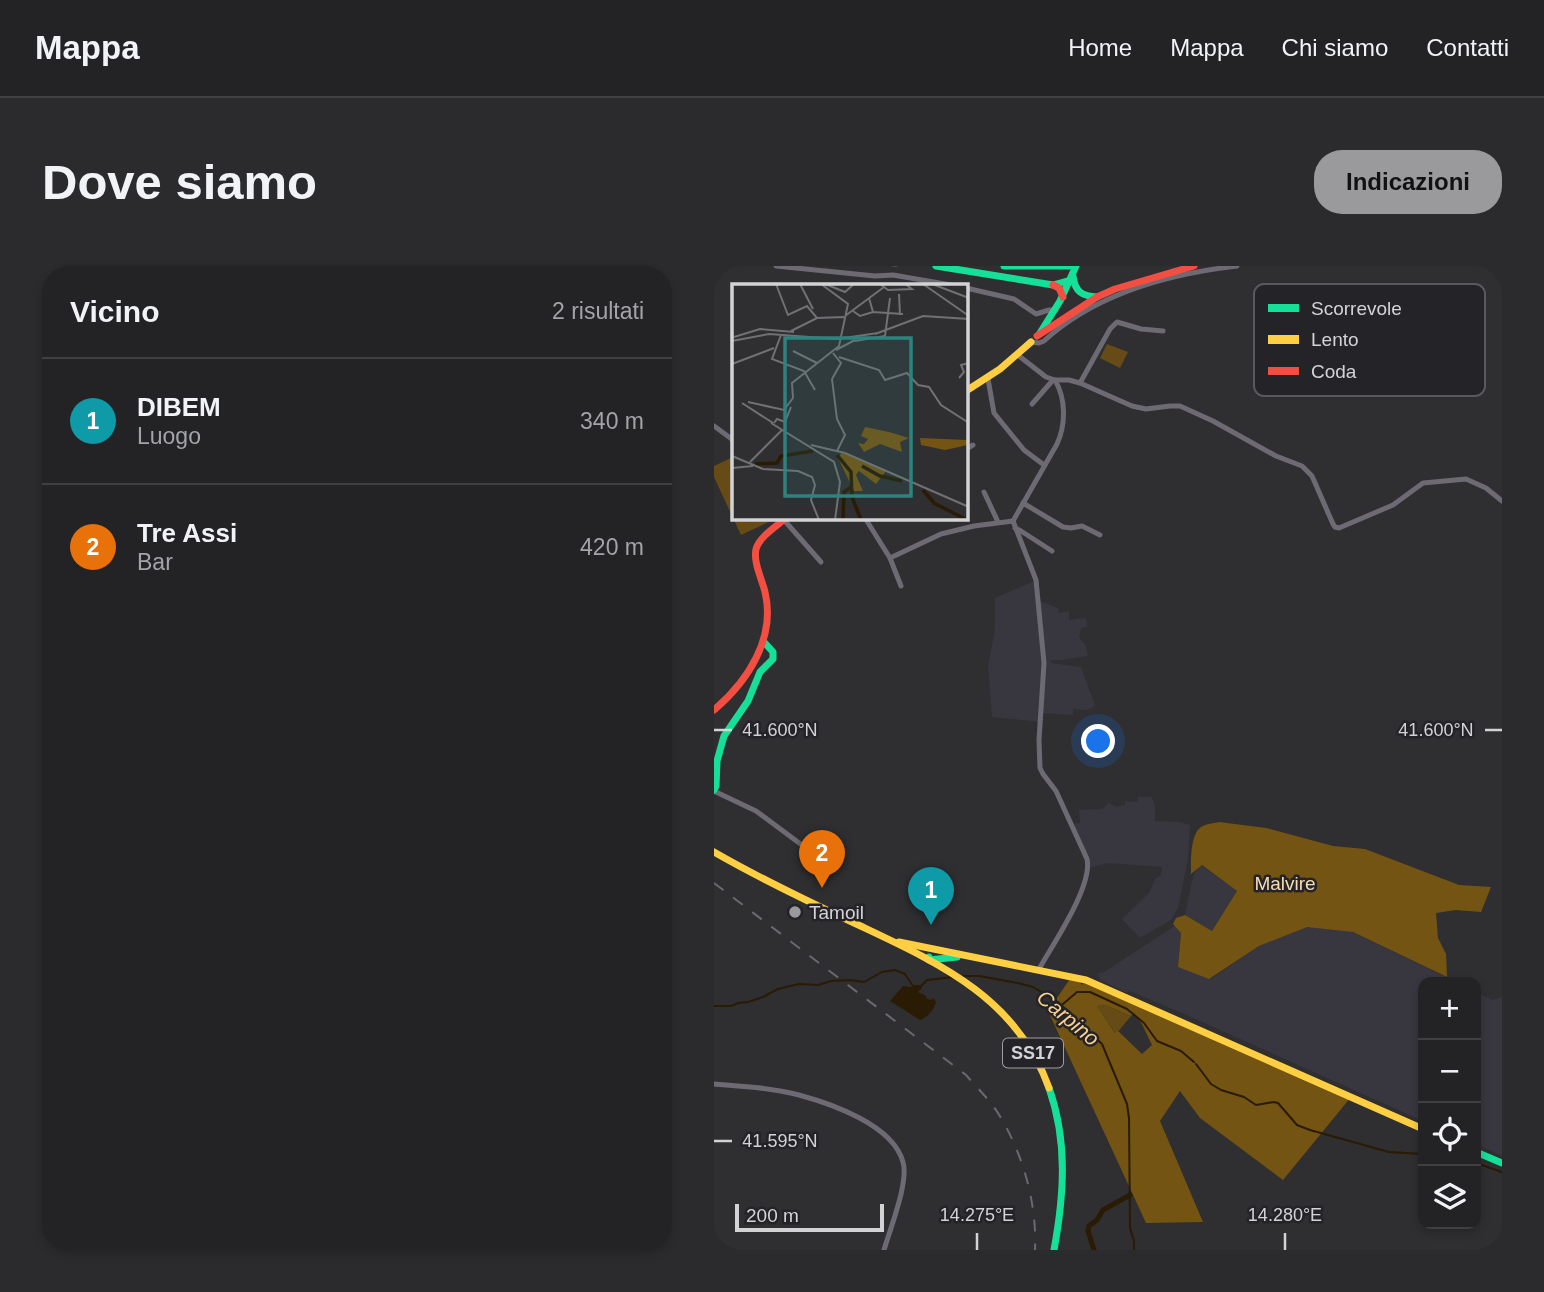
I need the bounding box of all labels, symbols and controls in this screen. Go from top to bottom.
text: Mappa [35,29,140,66]
text: Home [1068,34,1132,61]
text: Mappa [1170,34,1244,61]
text: Chi siamo [1282,34,1388,61]
text: Contatti [1426,34,1509,61]
button: Indicazioni [1314,150,1502,214]
text: Dove siamo [42,155,317,209]
inset map [732,284,968,520]
legend [1254,284,1485,396]
text: Vicino [70,295,159,328]
text: 2 risultati [552,298,644,324]
text: Scorrevole [1311,298,1402,319]
text: Lento [1311,329,1359,350]
text: Coda [1311,361,1357,382]
text: DIBEM [137,392,221,422]
text: 1 [87,408,99,434]
text: 340 m [580,408,644,434]
text: Luogo [137,423,201,449]
text: Tre Assi [137,518,237,548]
text: 2 [87,534,99,560]
text: 420 m [580,534,644,560]
text: Bar [137,549,173,575]
text: 41.600°N [742,720,818,740]
text: 41.600°N [1398,720,1474,740]
your location [1081,724,1115,758]
pin: 2 [799,830,845,888]
pin: 1 [908,867,954,925]
park label: Malvire [1254,873,1316,894]
place label: Tamoil [809,902,864,923]
marker: Tamoil [787,904,803,920]
map controls [1418,977,1481,1229]
button: + [1418,977,1481,1040]
water label: Carpino [1033,985,1104,1050]
road number: SS17 [1003,1038,1063,1068]
button: − [1418,1040,1481,1103]
button: locate [1418,1103,1481,1166]
text: 41.595°N [742,1131,818,1151]
button: layers [1418,1166,1481,1229]
scale bar [735,1201,884,1233]
text: 200 m [746,1205,799,1226]
text: 14.275°E [940,1205,1014,1225]
text: 14.280°E [1248,1205,1322,1225]

